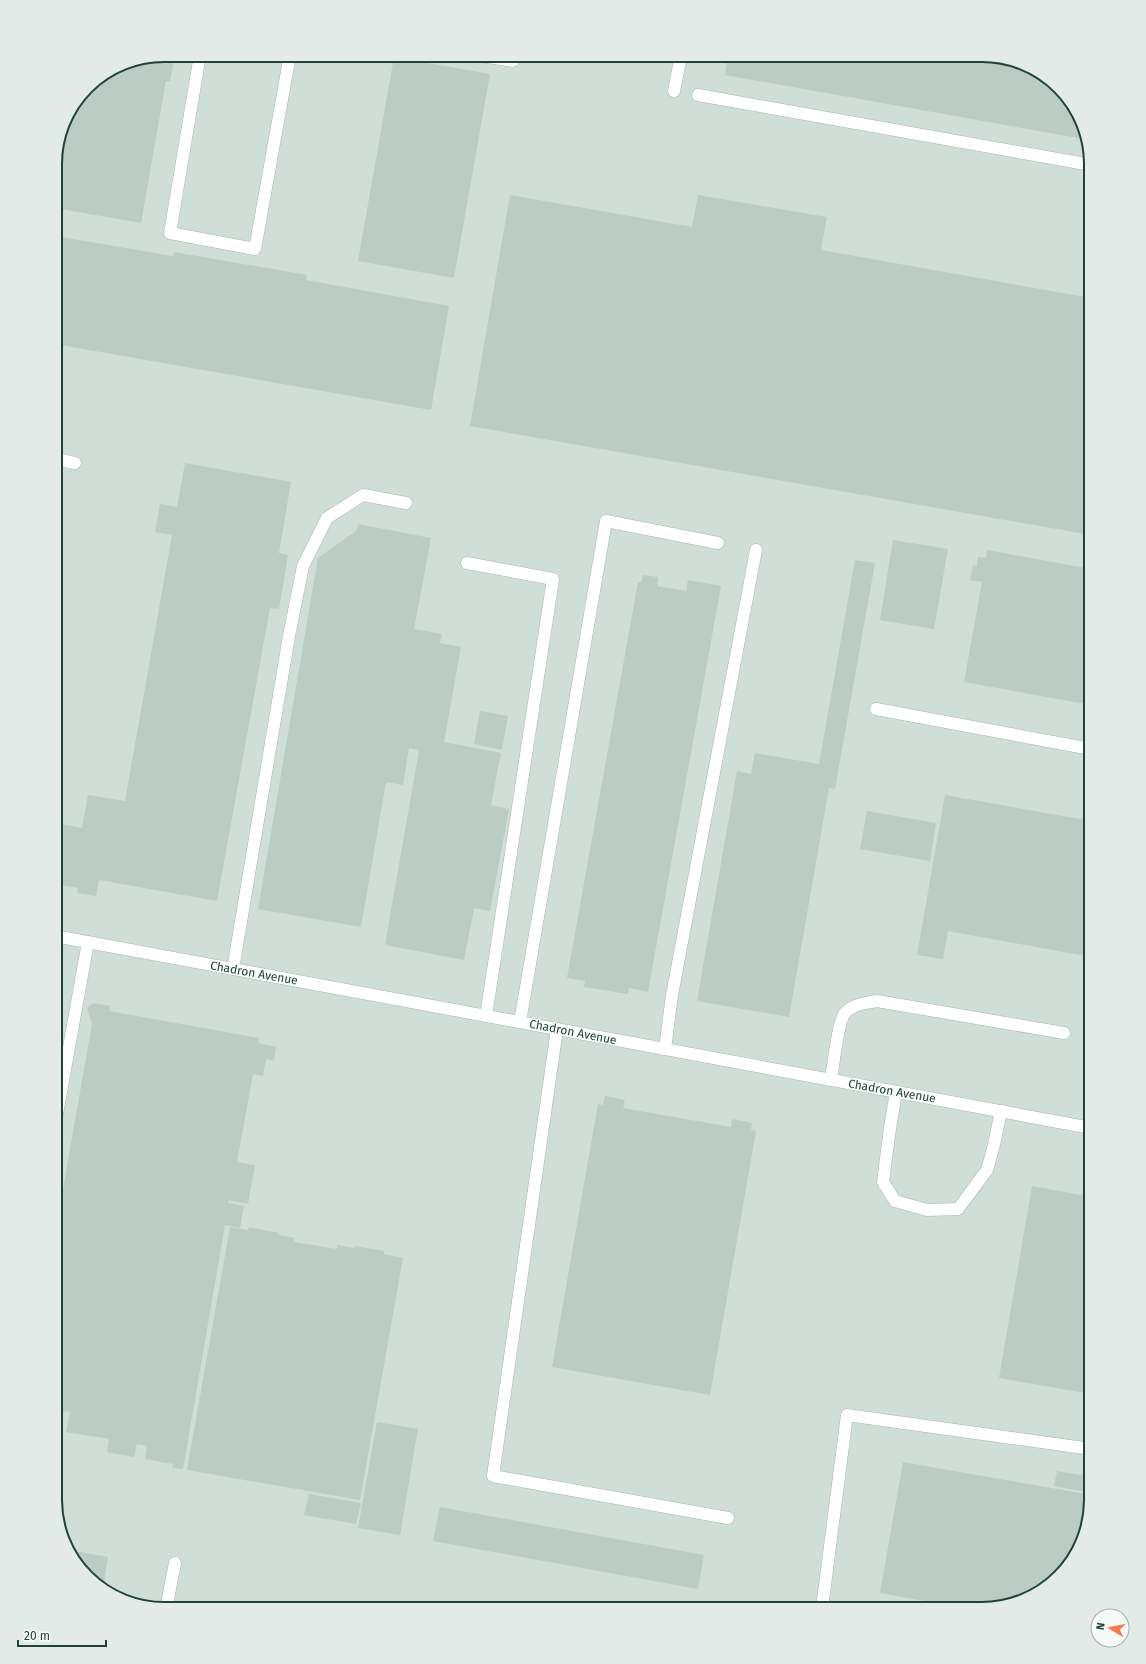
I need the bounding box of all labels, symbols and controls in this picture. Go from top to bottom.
street label: Chadron Avenue [209,958,299,988]
street label: Chadron Avenue [528,1017,618,1047]
street label: Chadron Avenue [847,1076,937,1106]
north arrow [1090,1608,1130,1648]
scale bar [18,1622,106,1648]
text: N [1094,1622,1108,1631]
text: 20 m [24,1629,50,1643]

